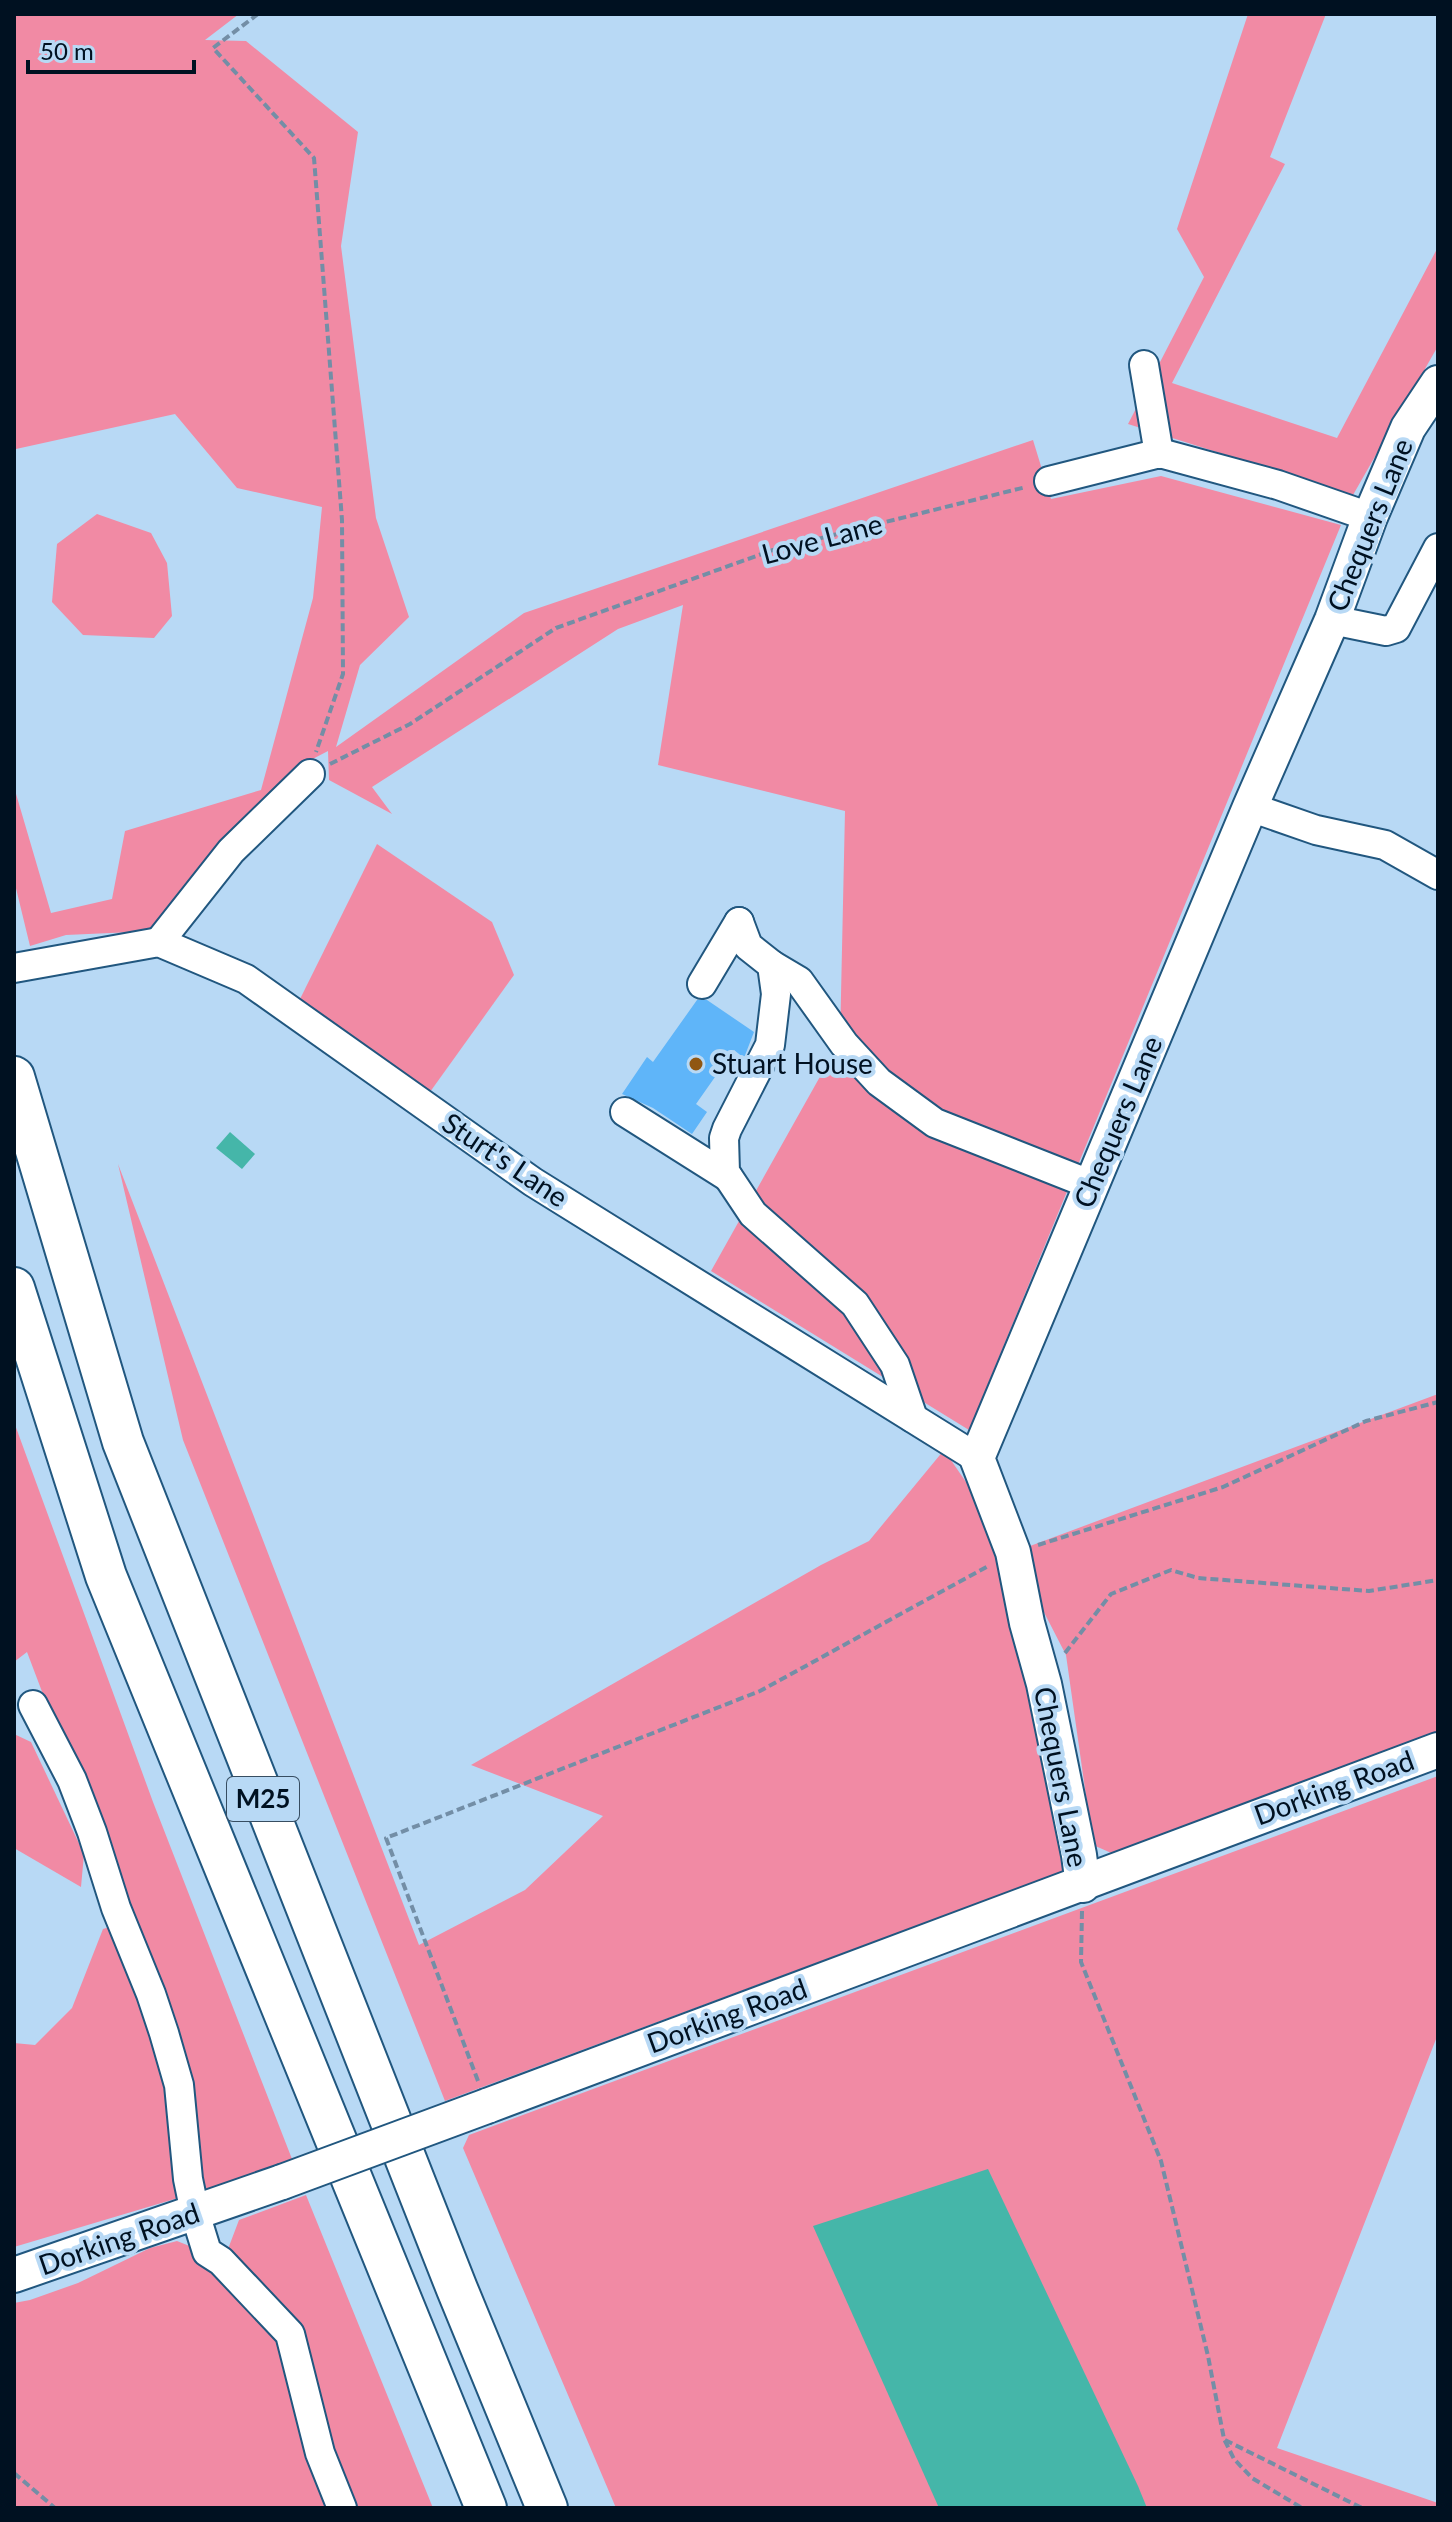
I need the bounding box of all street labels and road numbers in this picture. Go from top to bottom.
street label: Chequers Lane [1319,433,1419,616]
street label: Love Lane [758,506,886,570]
street label: Chequers Lane [1066,1031,1169,1213]
street label: Sturt's Lane [436,1105,575,1214]
street label: Chequers Lane [1028,1684,1096,1870]
street label: Dorking Road [1249,1742,1418,1832]
road number: M25 [227,1777,299,1821]
street label: Dorking Road [642,1970,811,2060]
street label: Dorking Road [34,2195,203,2281]

